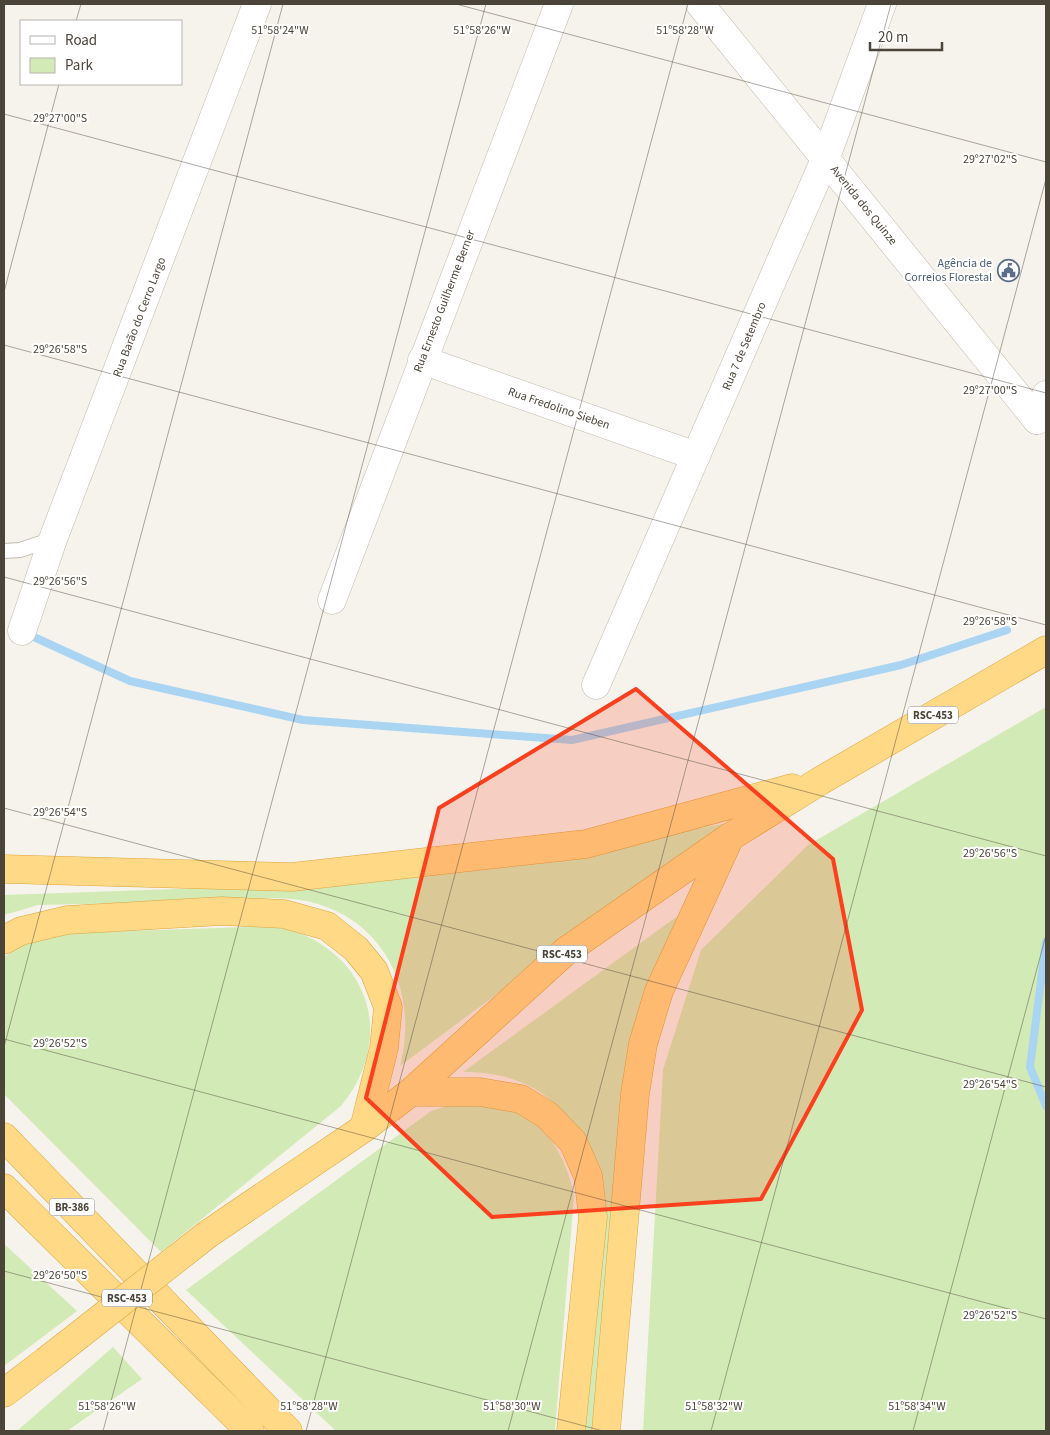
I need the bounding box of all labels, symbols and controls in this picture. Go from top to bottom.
legend [20,20,182,85]
scale bar [870,20,942,52]
text: 51°58'24"W [251,22,309,39]
text: 51°58'26"W [453,22,511,39]
text: 51°58'28"W [656,22,714,39]
text: 20 m [878,27,908,48]
text: Road [65,30,97,51]
text: Park [65,55,94,76]
text: 29°27'00"S [33,110,87,127]
text: 29°27'02"S [963,151,1017,168]
street label: Avenida dos Quinze [826,162,901,249]
street label: Rua Ernesto Guilherme Berner [409,227,480,375]
street label: Rua Barão do Cerro Largo [109,255,170,380]
place label: Agência de Correios Florestal [904,255,992,286]
public building icon: Agência de Correios Florestal [996,258,1020,282]
street label: Rua 7 de Setembro [718,299,771,393]
text: 29°26'58"S [33,341,87,358]
text: 29°27'00"S [963,382,1017,399]
street label: Rua Fredolino Sieben [506,383,612,434]
text: 29°26'56"S [33,573,87,590]
text: 29°26'58"S [963,613,1017,630]
road number: RSC-453 [908,706,958,724]
text: 29°26'54"S [33,804,87,821]
text: 29°26'56"S [963,845,1017,862]
road number: RSC-453 [537,946,587,962]
text: 29°26'52"S [33,1035,87,1052]
text: 29°26'54"S [963,1076,1017,1093]
road number: BR-386 [50,1198,94,1216]
text: 29°26'50"S [33,1267,87,1284]
road number: RSC-453 [102,1290,152,1306]
text: 29°26'52"S [963,1307,1017,1324]
text: 51°58'26"W [78,1398,136,1415]
text: 51°58'28"W [280,1398,338,1415]
text: 51°58'30"W [483,1398,541,1415]
text: 51°58'32"W [685,1398,743,1415]
text: 51°58'34"W [888,1398,946,1415]

